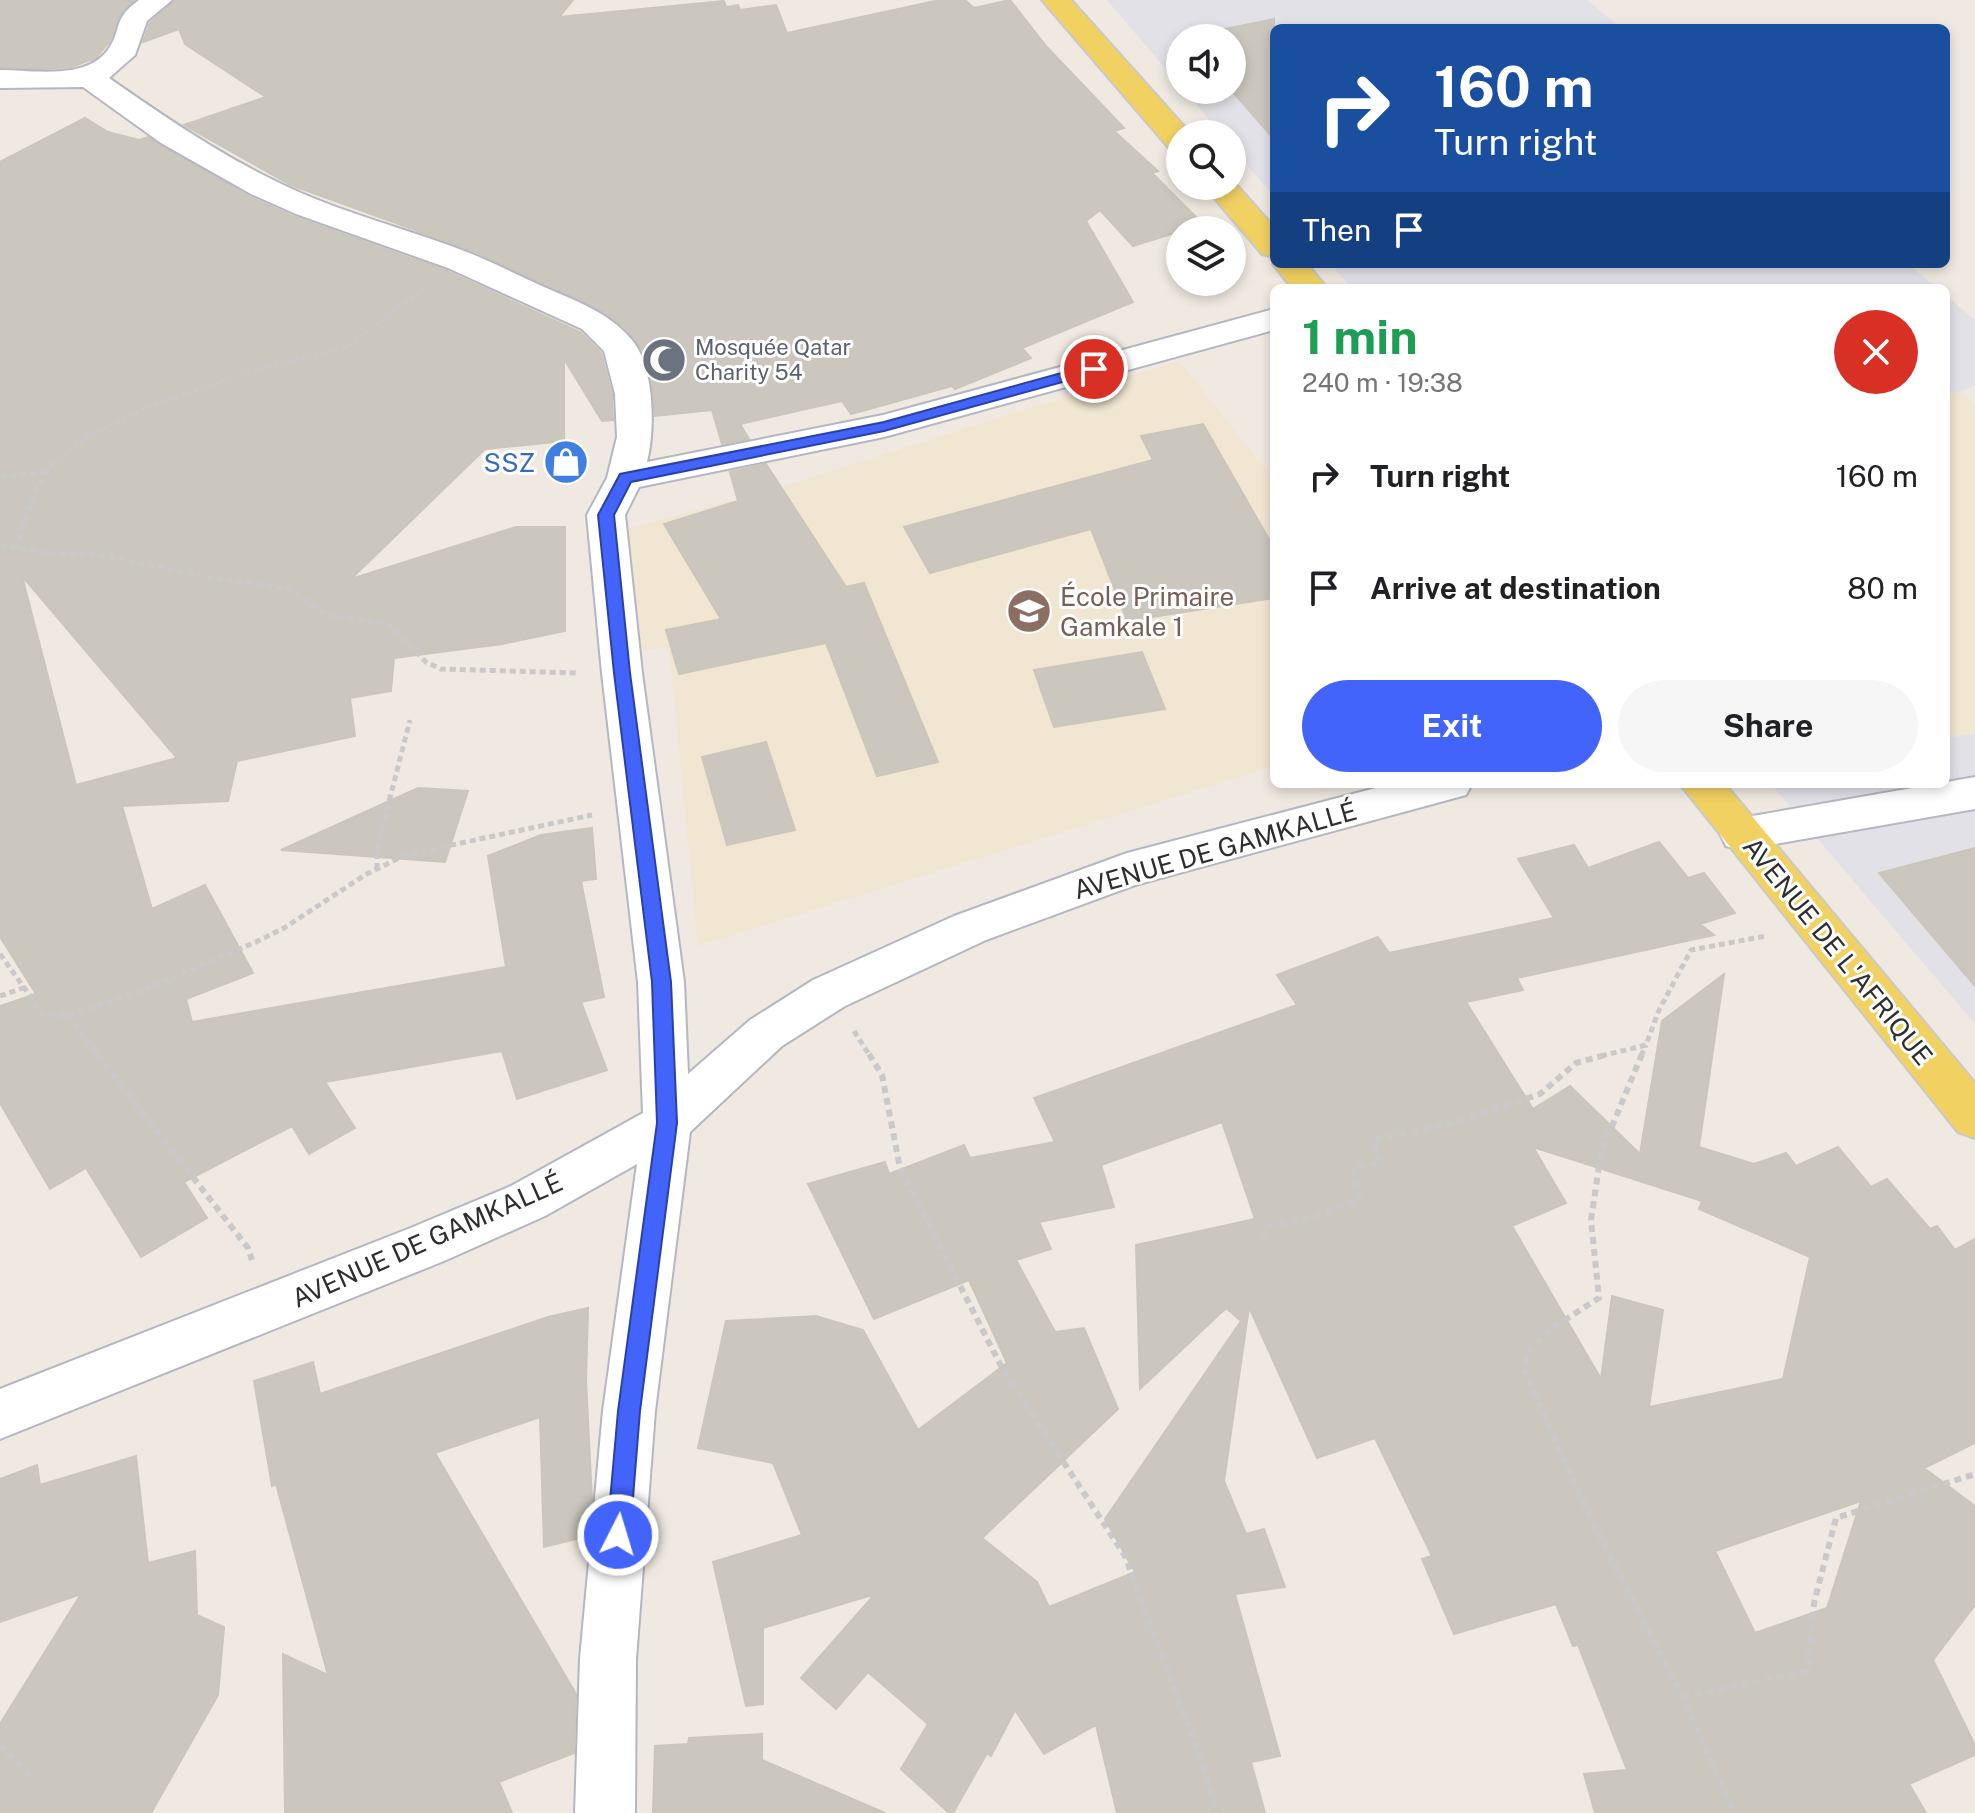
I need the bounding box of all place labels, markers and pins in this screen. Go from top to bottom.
place label: Mosquée Qatar Charity 54 [695,334,851,385]
pin [1060,335,1128,403]
mosque icon: Mosquée Qatar Charity 54 [640,336,688,384]
shop icon: SSZ [542,438,590,486]
place label: SSZ [484,447,535,478]
place label: École Primaire Gamkale 1 [1060,581,1234,642]
school or university icon: École Primaire Gamkale 1 [1005,587,1053,635]

